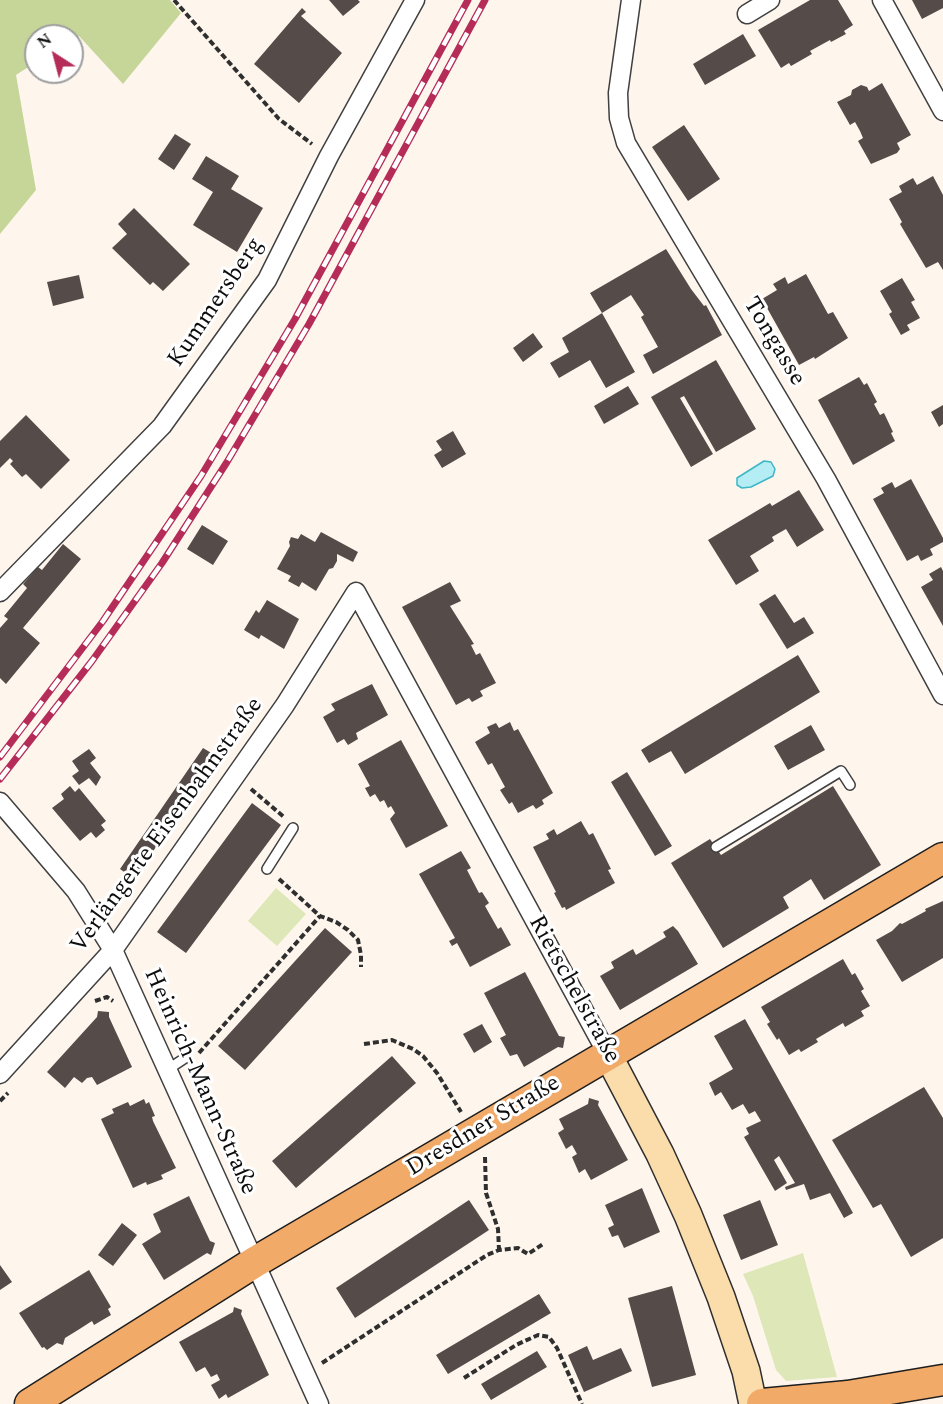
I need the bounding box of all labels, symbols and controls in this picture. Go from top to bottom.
north arrow [24,24,84,84]
text: N [32,28,57,55]
street label: Kummersberg [163,233,271,373]
street label: Tongasse [735,292,811,392]
street label: Verlängerte Eisenbahnstraße [66,693,270,959]
street label: Rietschelstraße [521,911,625,1069]
street label: Heinrich-Mann-Straße [136,964,262,1200]
street label: Dresdner Straße [402,1070,566,1184]

